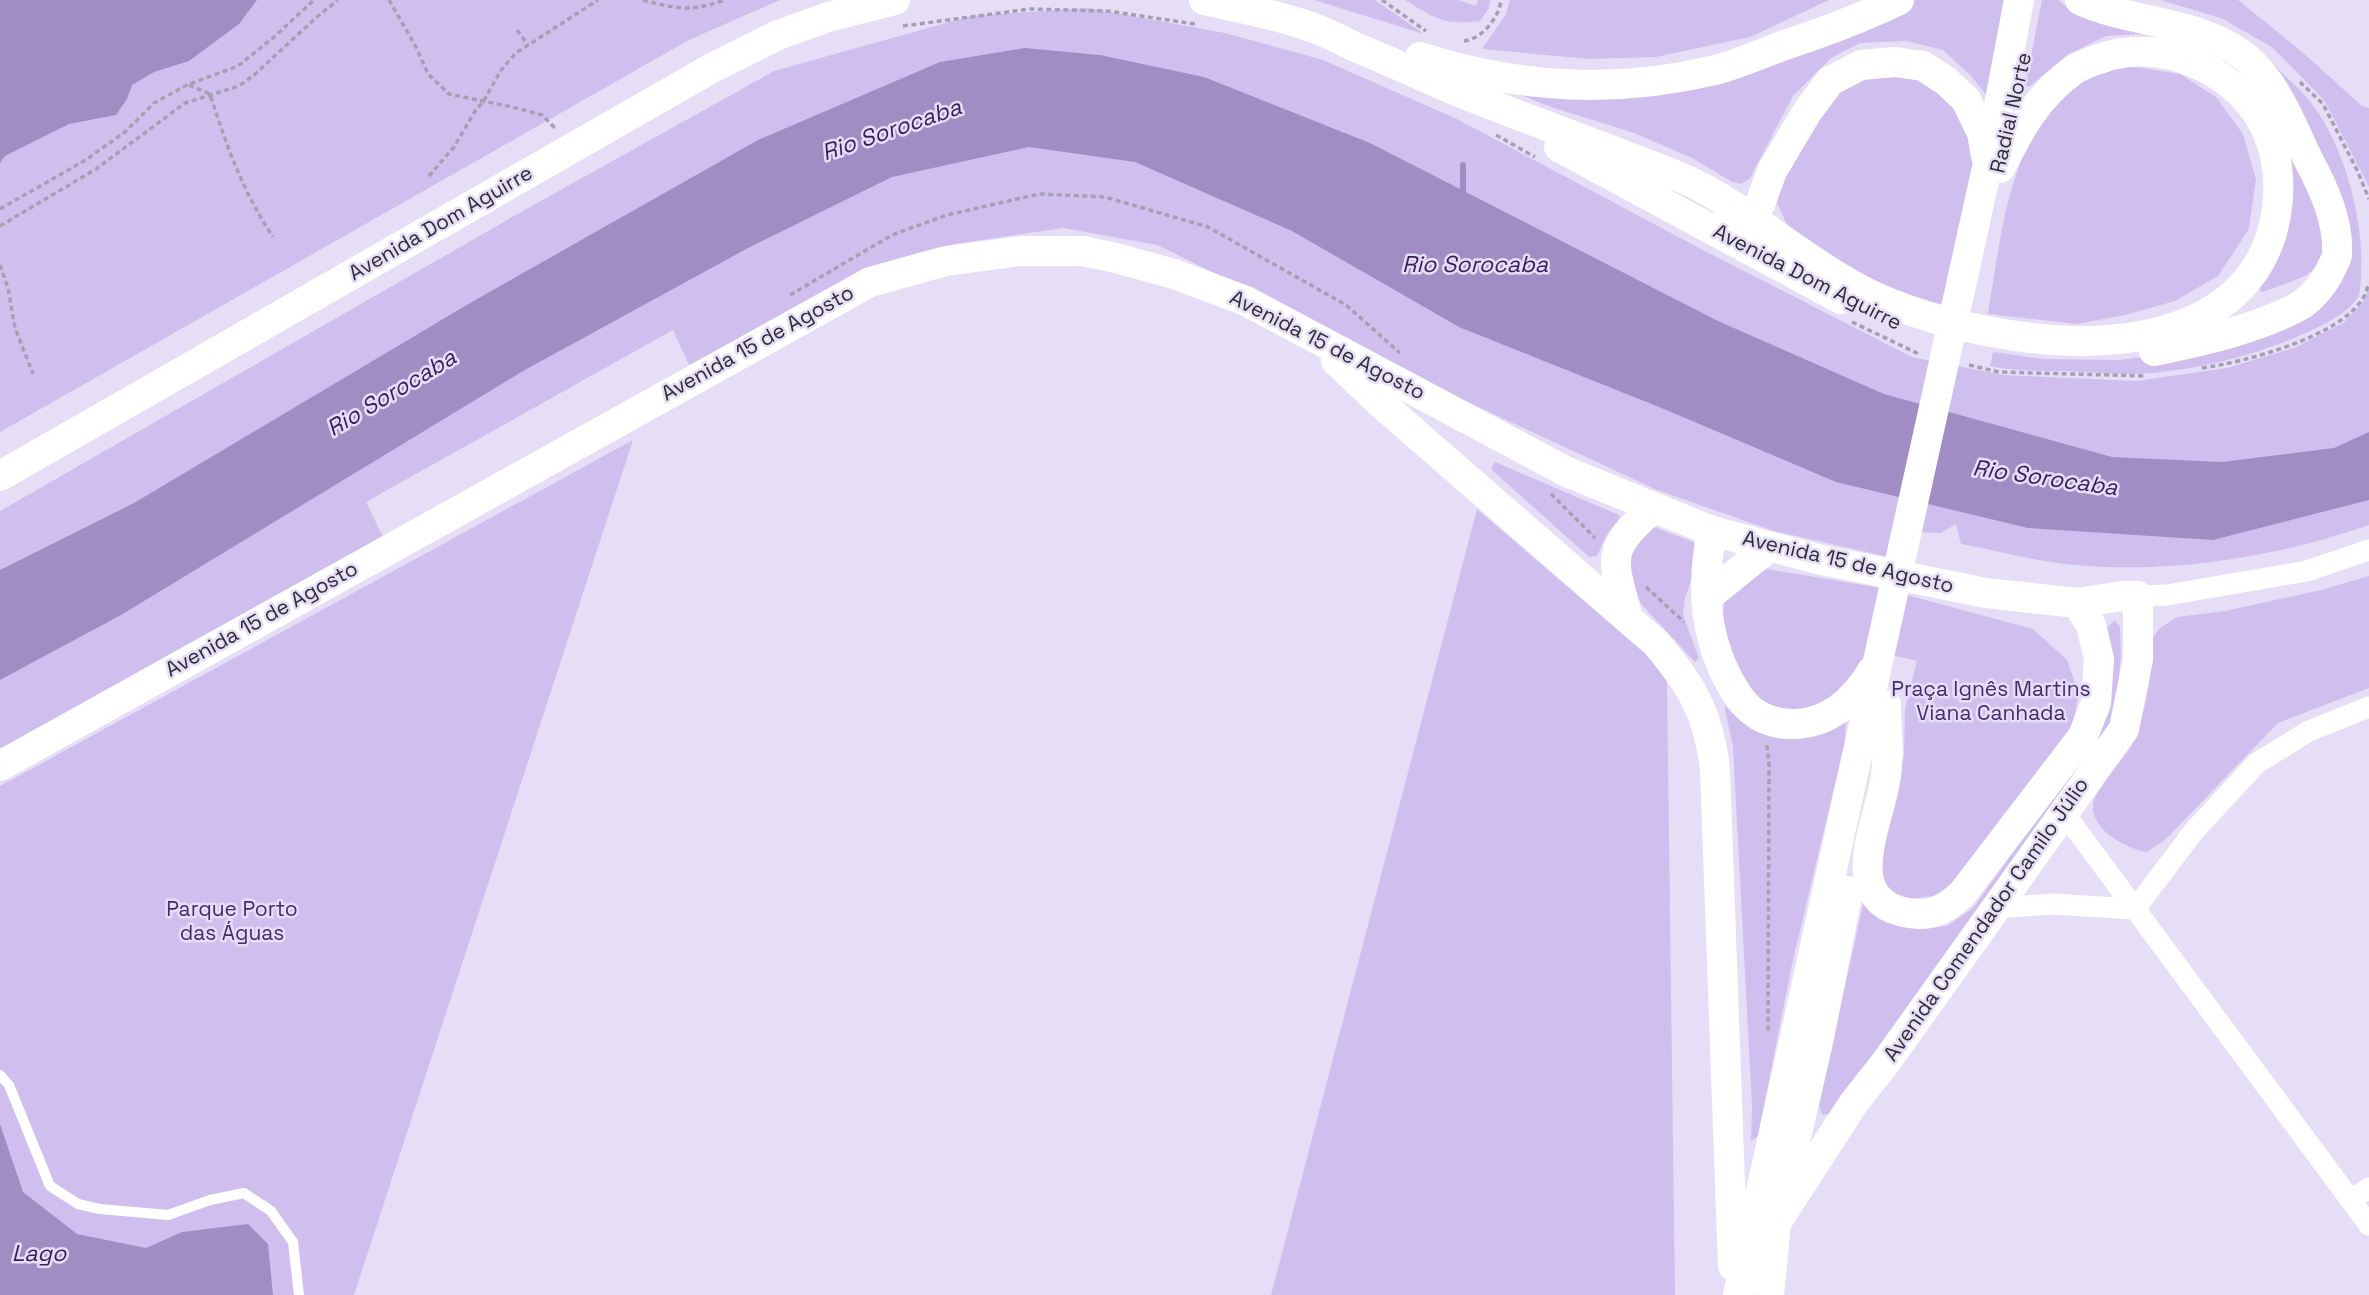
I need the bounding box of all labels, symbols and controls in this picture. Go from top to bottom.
street label: Radial Norte [1986,50,2038,176]
water label: Rio Sorocaba [818,94,966,168]
street label: Avenida Dom Aguirre [345,161,537,287]
street label: Avenida Dom Aguirre [1709,220,1905,336]
water label: Rio Sorocaba [1402,252,1548,280]
street label: Avenida 15 de Agosto [657,281,859,407]
street label: Avenida 15 de Agosto [1225,286,1429,406]
water label: Rio Sorocaba [322,345,462,443]
water label: Rio Sorocaba [1971,455,2119,503]
street label: Avenida 15 de Agosto [1740,526,1956,600]
street label: Avenida 15 de Agosto [161,557,363,683]
park label: Praça Ignês Martins Viana Canhada [1891,677,2091,727]
street label: Avenida Comendador Camilo Júlio [1879,773,2095,1067]
park label: Parque Porto das Águas [166,897,298,947]
water label: Lago [12,1241,66,1269]

